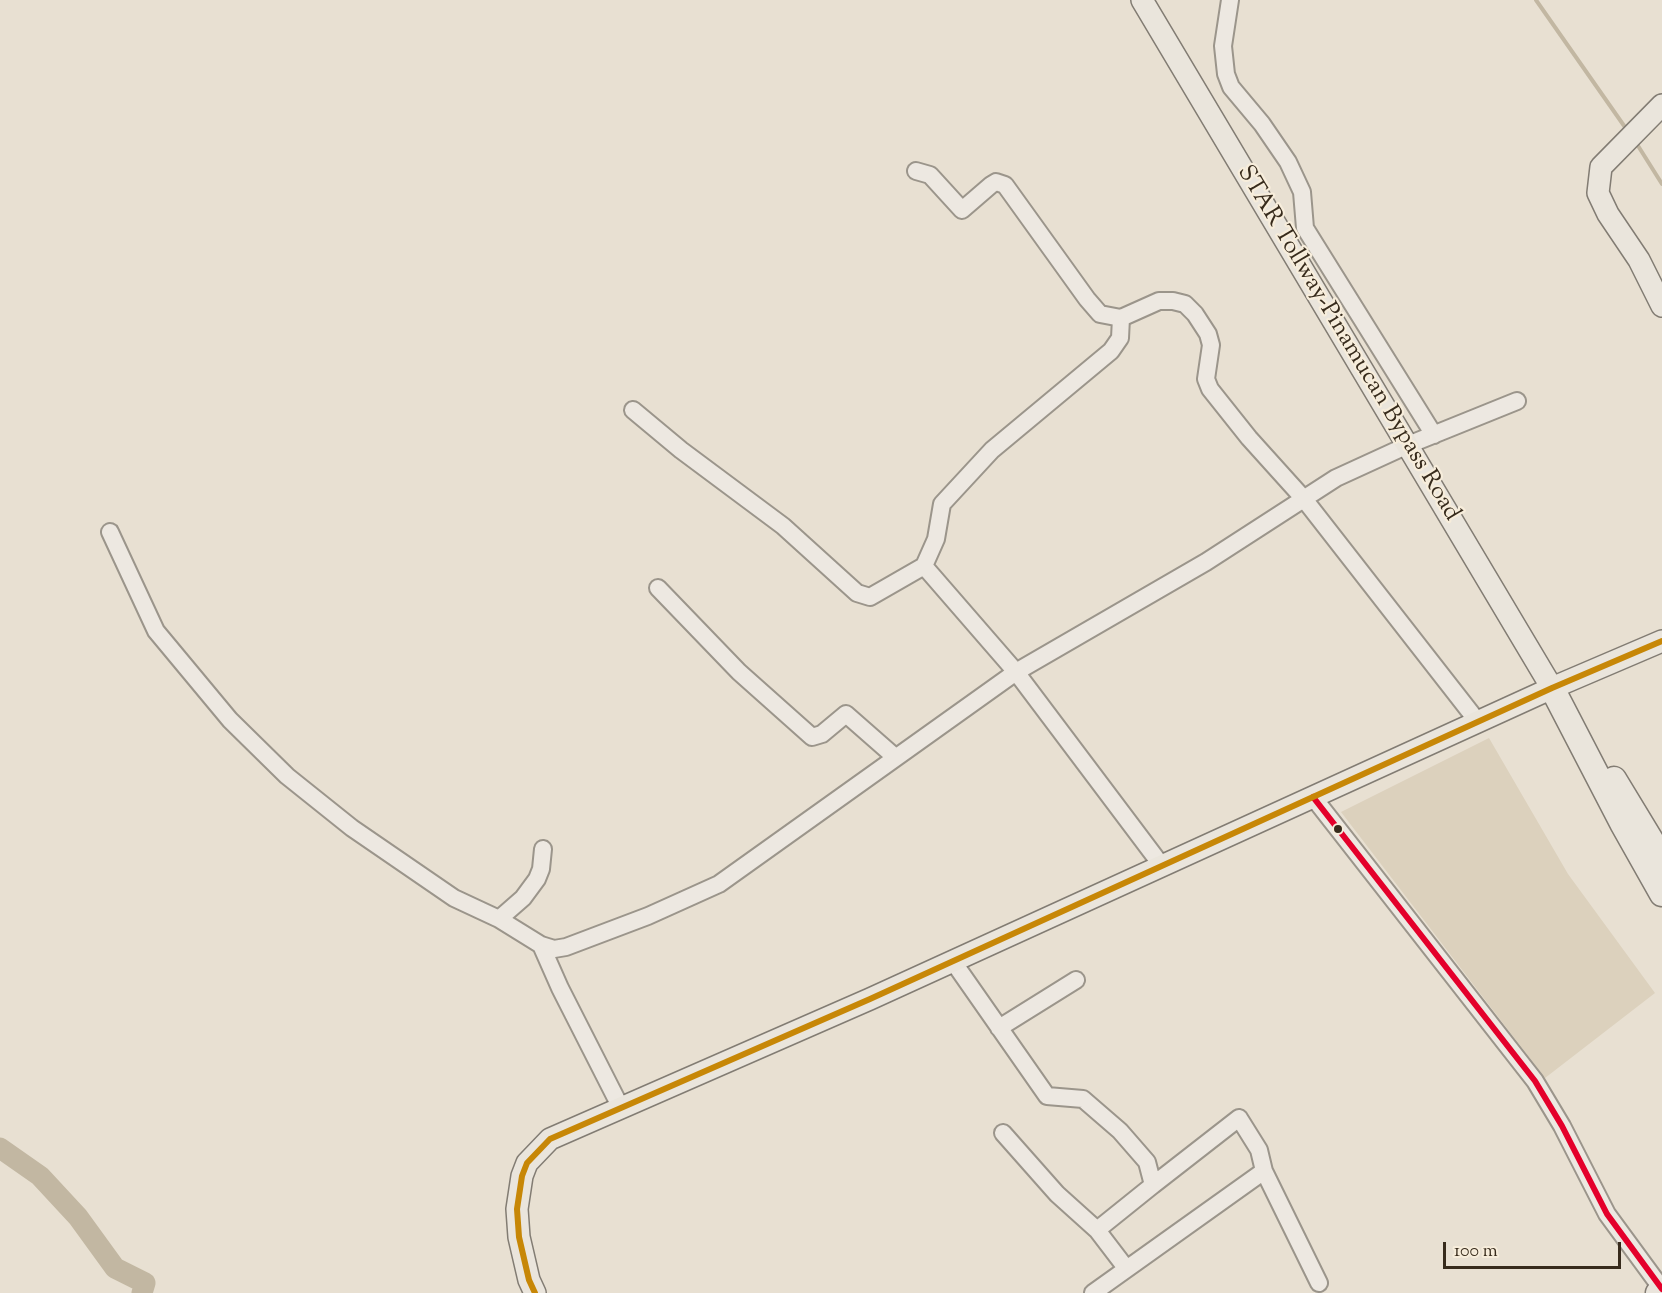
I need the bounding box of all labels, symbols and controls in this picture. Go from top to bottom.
street label: STAR Tollway-Pinamucan Bypass Road [1229,161,1465,527]
unlabelled marker [1332,823,1344,835]
scale bar [1446,1230,1624,1268]
text: 100 m [1454,1239,1498,1265]

